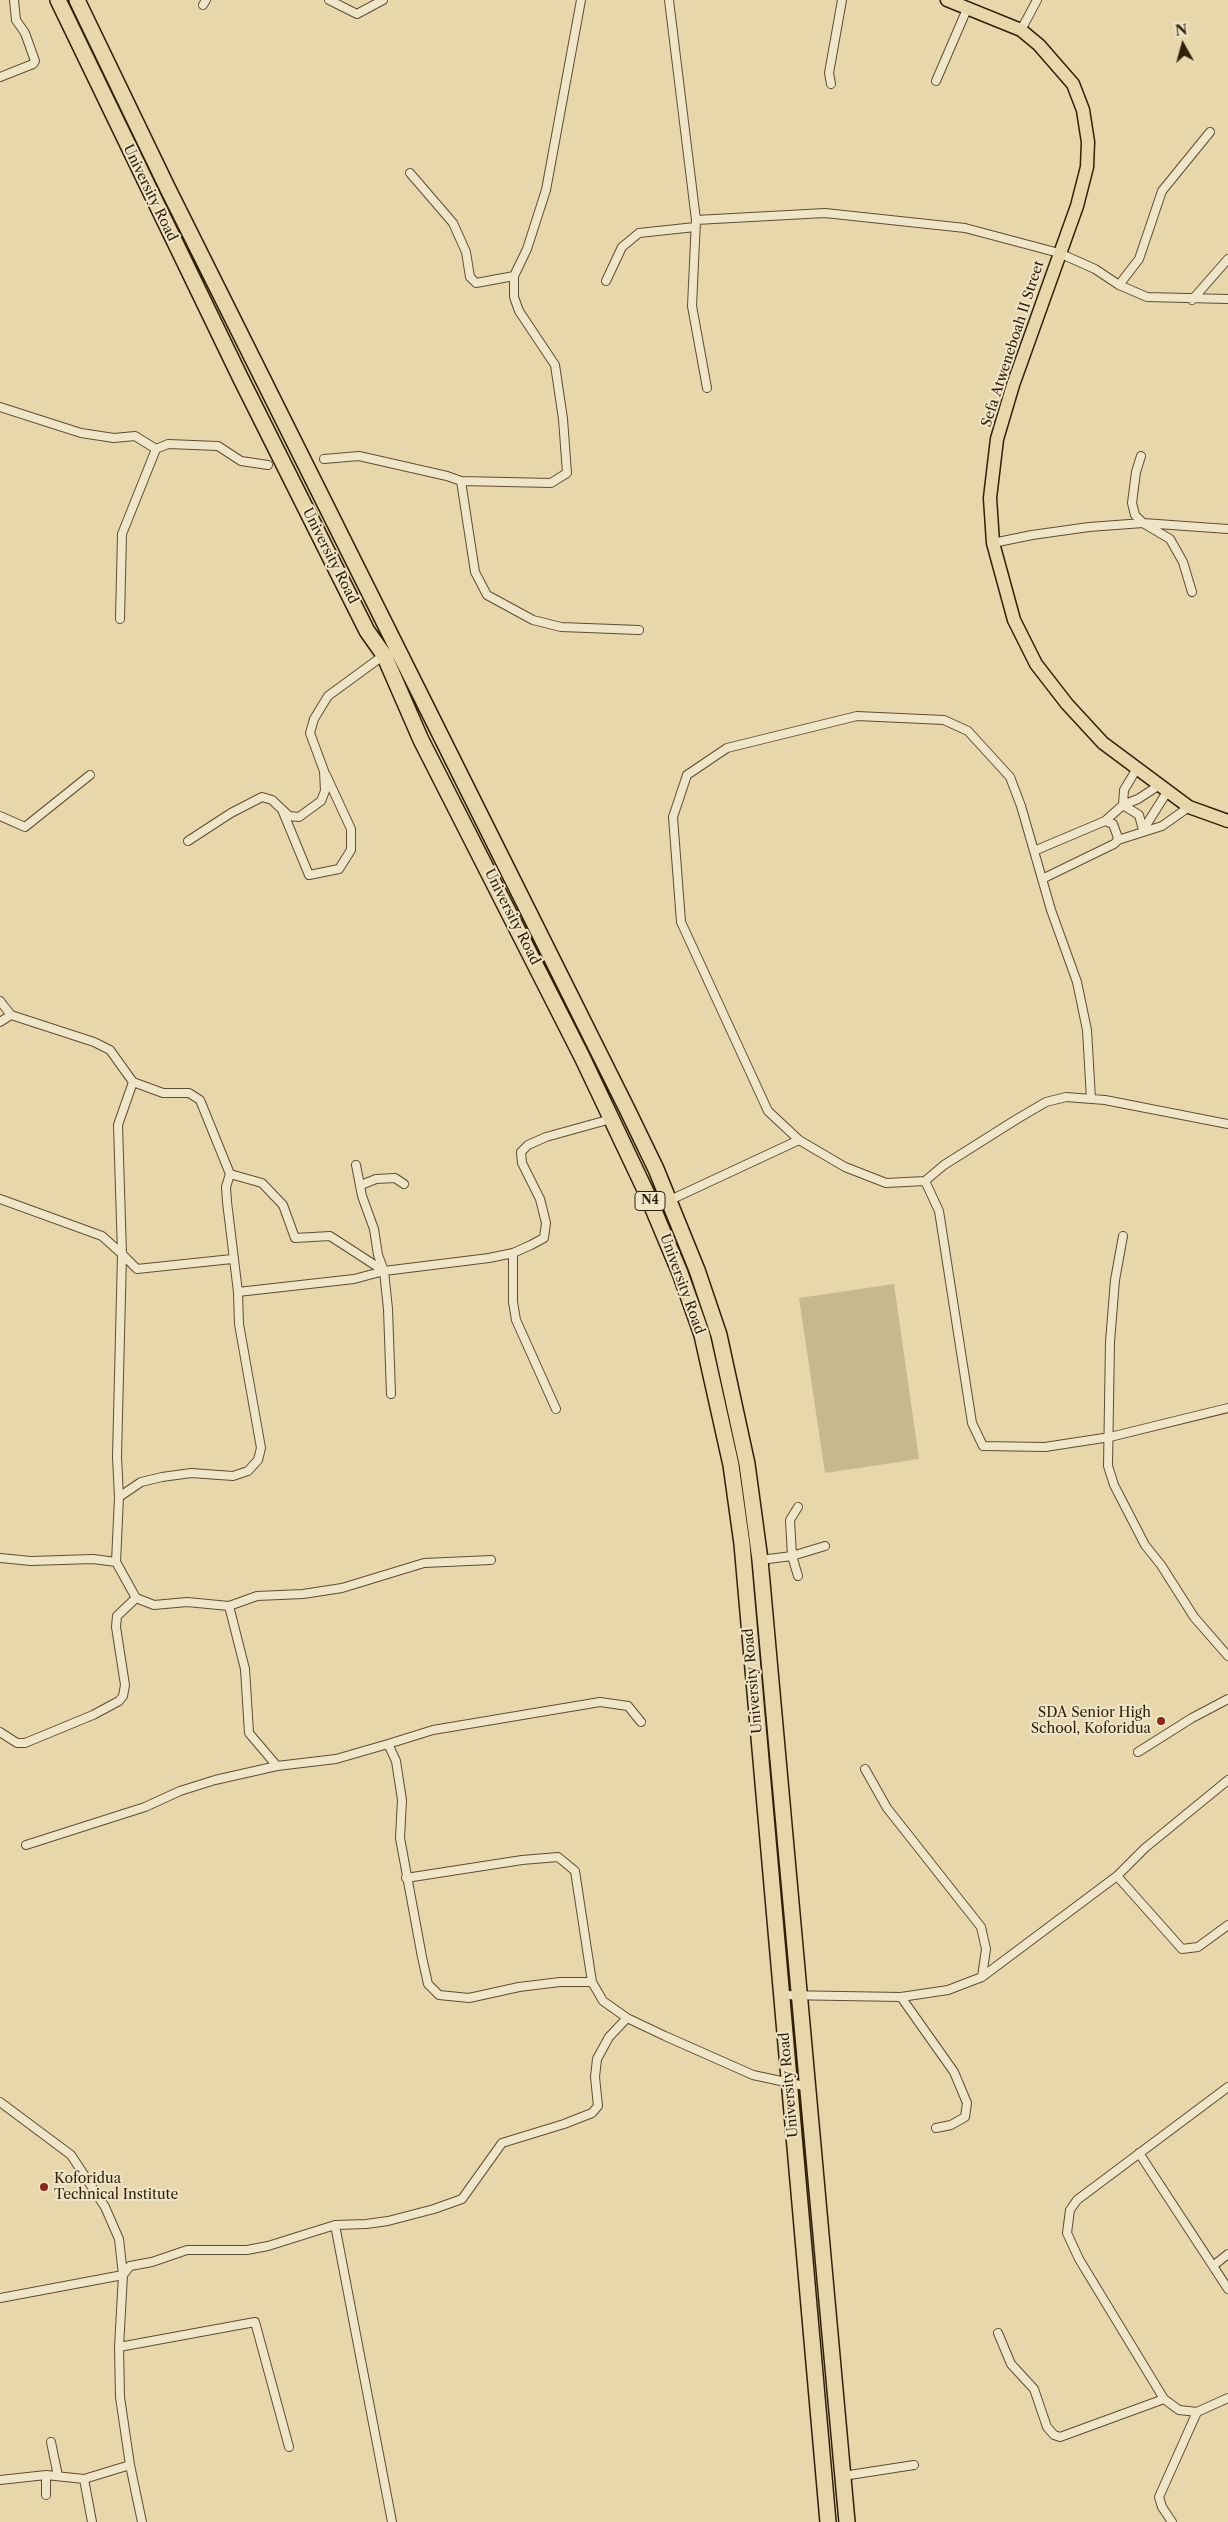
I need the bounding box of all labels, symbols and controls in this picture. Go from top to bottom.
north arrow [1158,20,1208,70]
text: N [1174,20,1188,40]
street label: University Road [119,142,181,244]
street label: Sefa Atweneboah II Street [978,259,1048,429]
street label: University Road [299,505,361,607]
street label: University Road [481,866,543,968]
road number: N4 [635,1192,665,1210]
street label: University Road [656,1231,708,1337]
street label: University Road [740,1628,766,1734]
place label: SDA Senior High School, Koforidua [1031,1705,1151,1738]
marker: SDA Senior High School, Koforidua [1155,1715,1167,1727]
street label: University Road [776,2032,802,2138]
place label: Koforidua Technical Institute [54,2171,178,2204]
marker: Koforidua Technical Institute [38,2181,50,2193]

